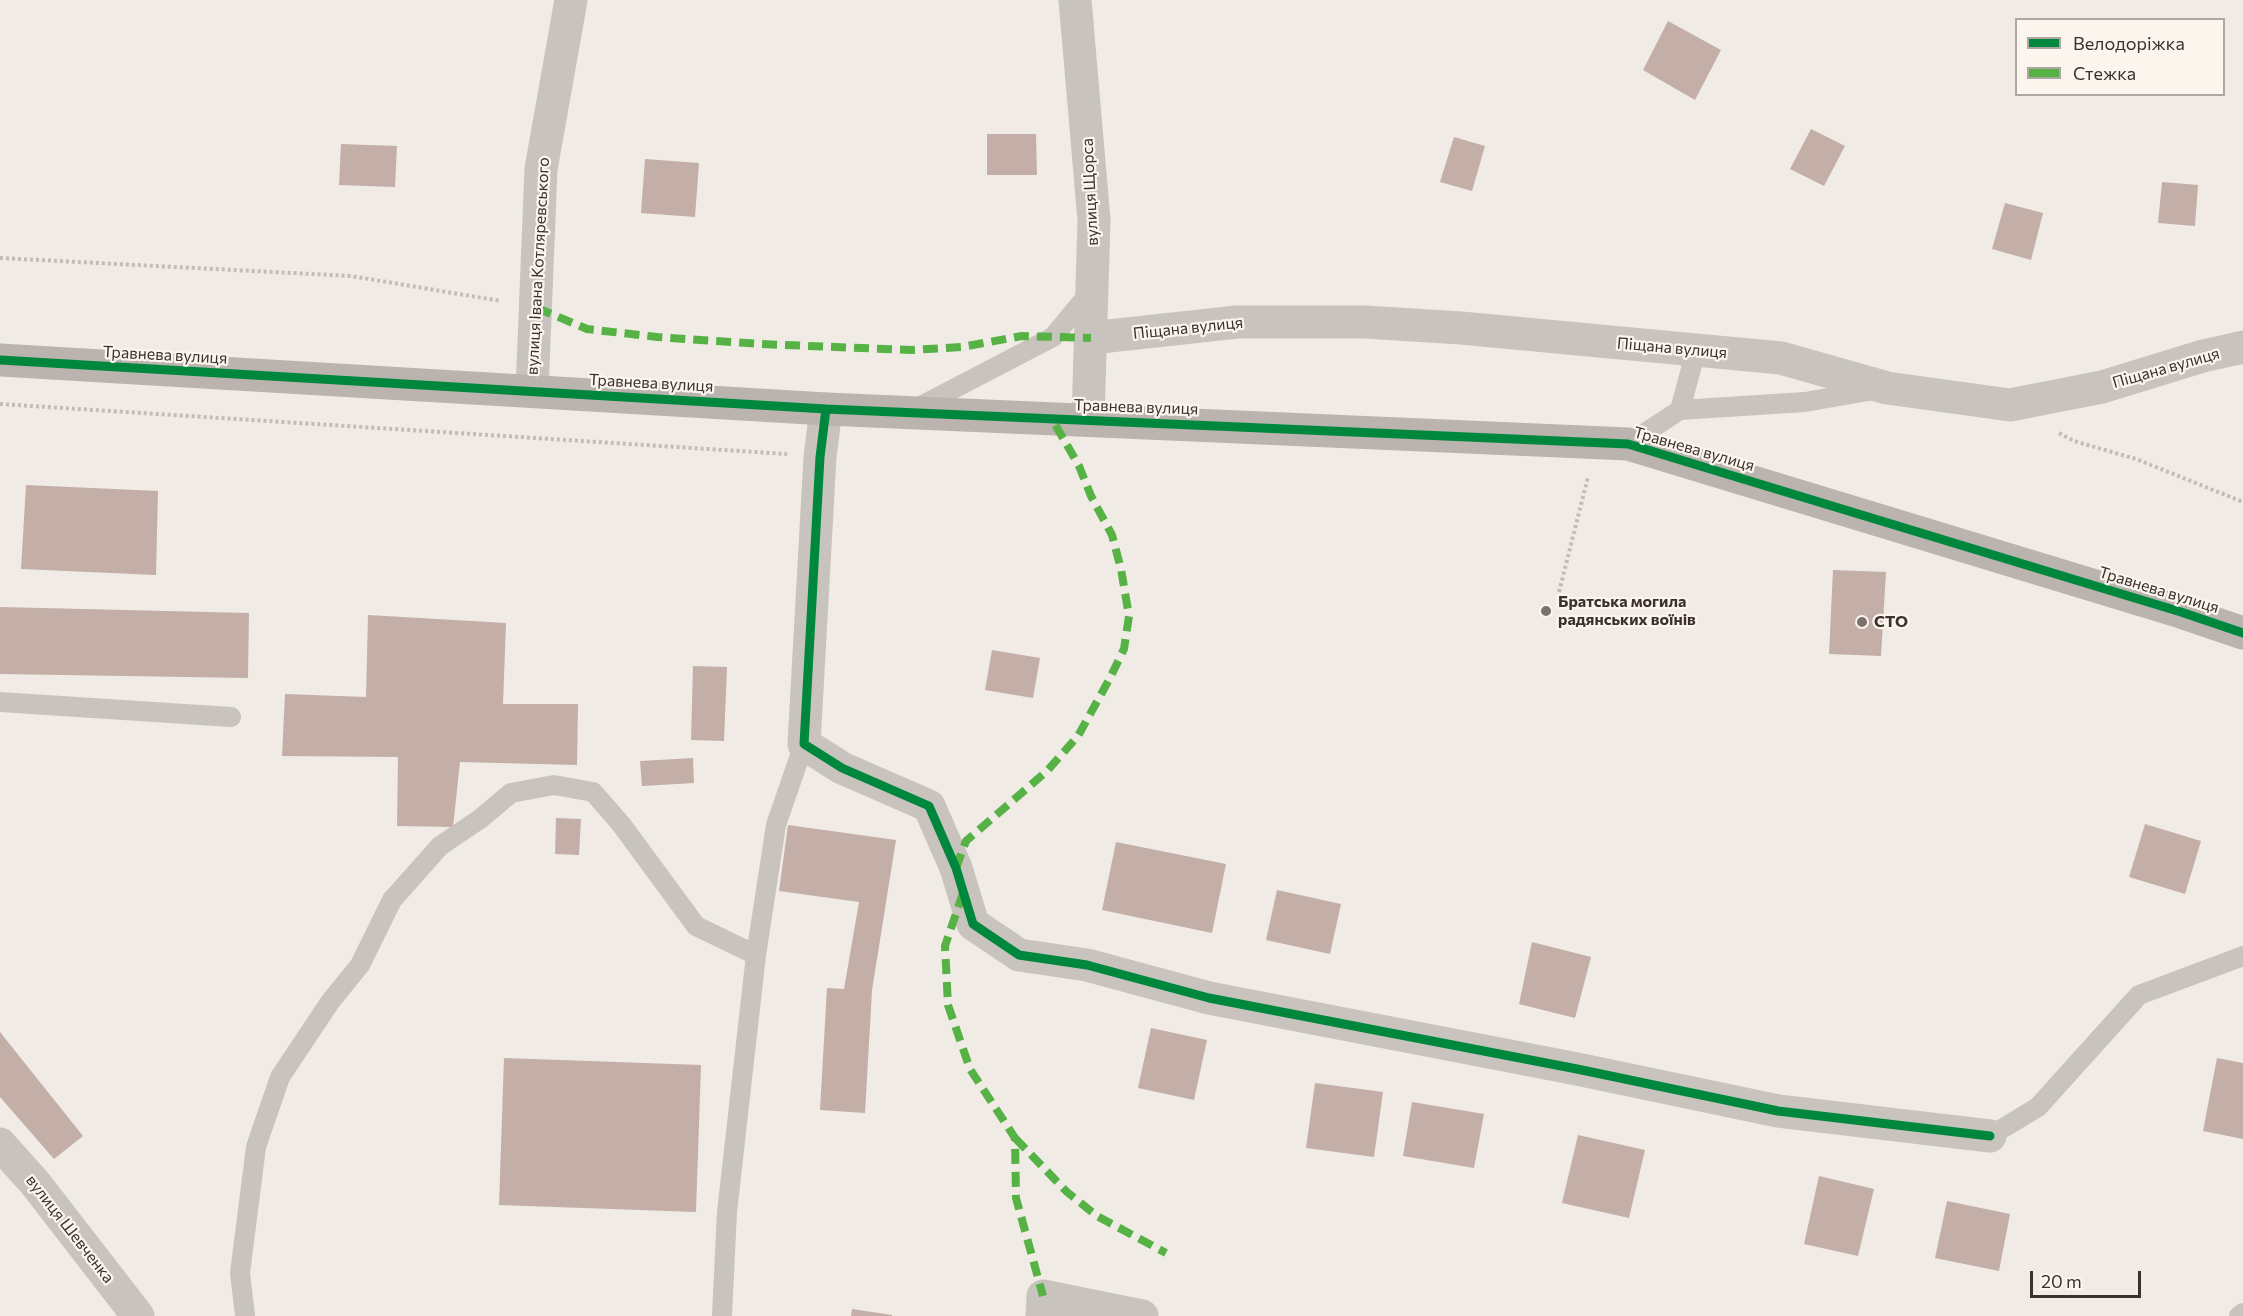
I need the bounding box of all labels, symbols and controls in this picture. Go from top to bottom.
legend [2015,18,2225,96]
text: Велодоріжка [2073,32,2185,54]
text: Стежка [2073,62,2136,84]
street label: вулиця Щорса [1078,138,1102,246]
street label: вулиця Івана Котляревського [523,157,553,375]
street label: Піщана вулиця [1132,313,1244,343]
street label: Піщана вулиця [1616,334,1728,362]
street label: Травнева вулиця [102,342,228,368]
street label: Піщана вулиця [2110,344,2222,392]
street label: Травнева вулиця [588,370,714,396]
street label: Травнева вулиця [1073,395,1199,419]
street label: Травнева вулиця [1631,423,1757,475]
street label: Травнева вулиця [2097,563,2221,617]
place label: Братська могила радянських воїнів [1558,592,1696,630]
marker: Братська могила радянських воїнів [1539,604,1553,618]
place label: СТО [1874,612,1908,632]
marker: СТО [1855,615,1869,629]
street label: вулиця Шевченка [22,1171,118,1287]
scale bar [2033,1259,2144,1297]
text: 20 m [2041,1270,2082,1292]

